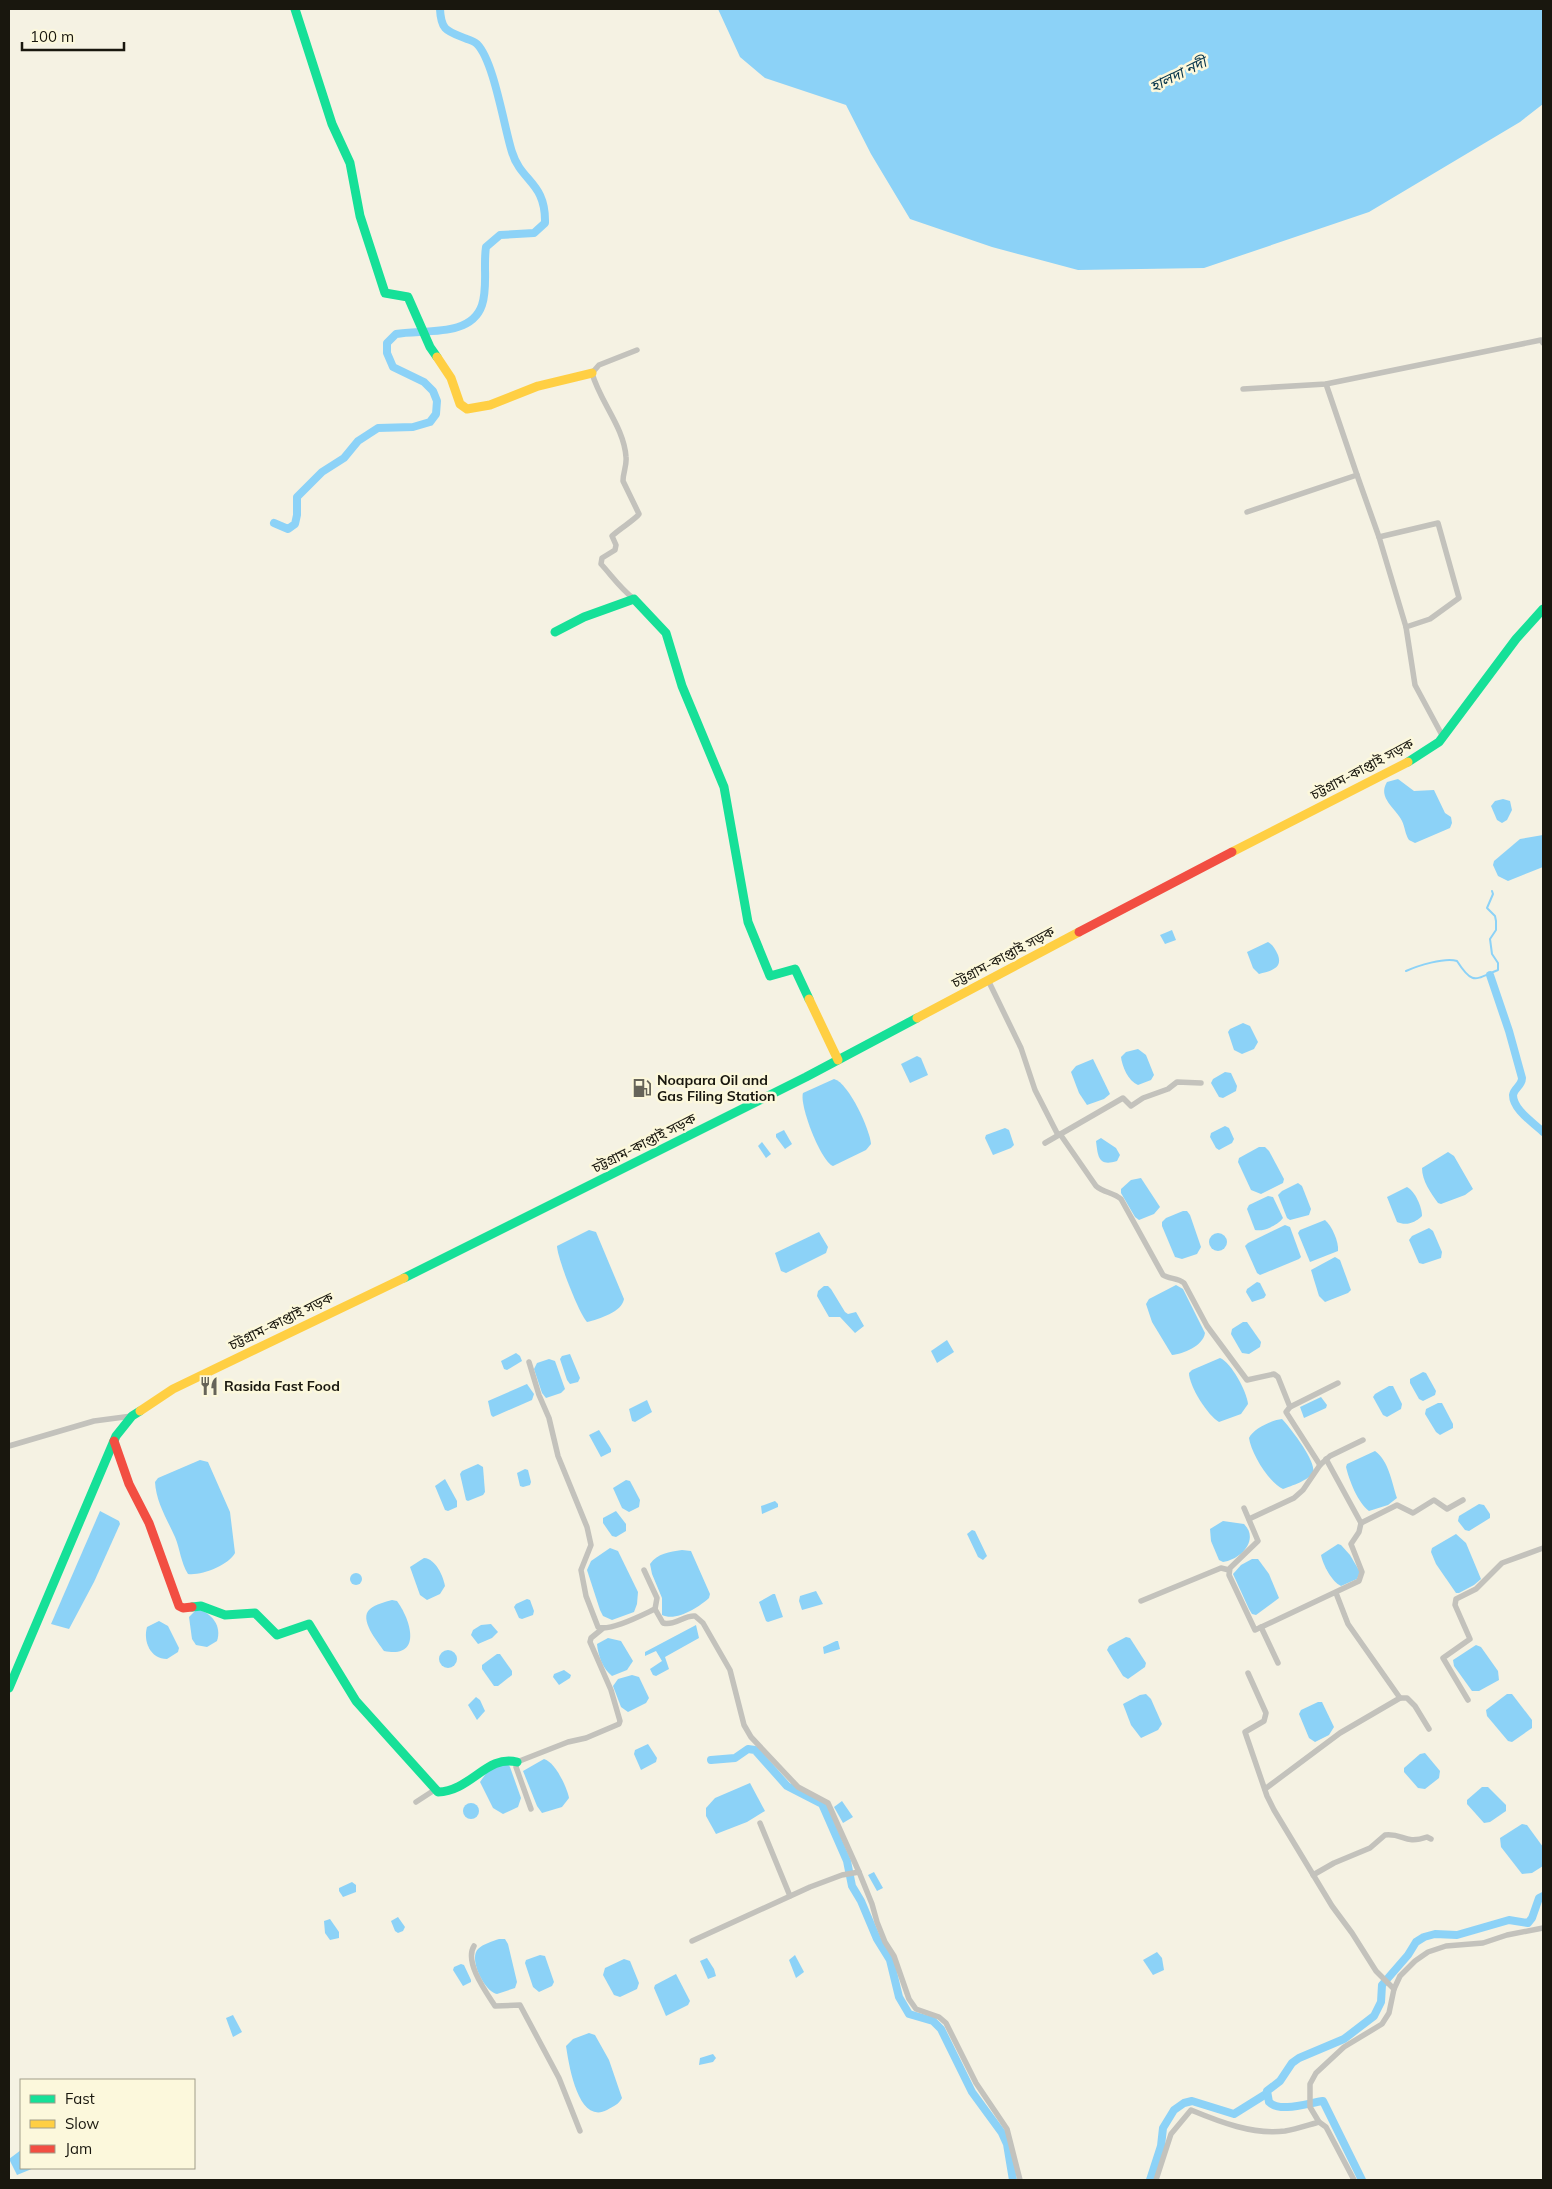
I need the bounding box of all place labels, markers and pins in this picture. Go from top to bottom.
place label: Noapara Oil and Gas Filing Station [657,1071,775,1105]
fuel station icon: Noapara Oil and Gas Filing Station [631,1077,653,1099]
restaurant icon: Rasida Fast Food [198,1375,220,1397]
place label: Rasida Fast Food [224,1377,340,1395]

